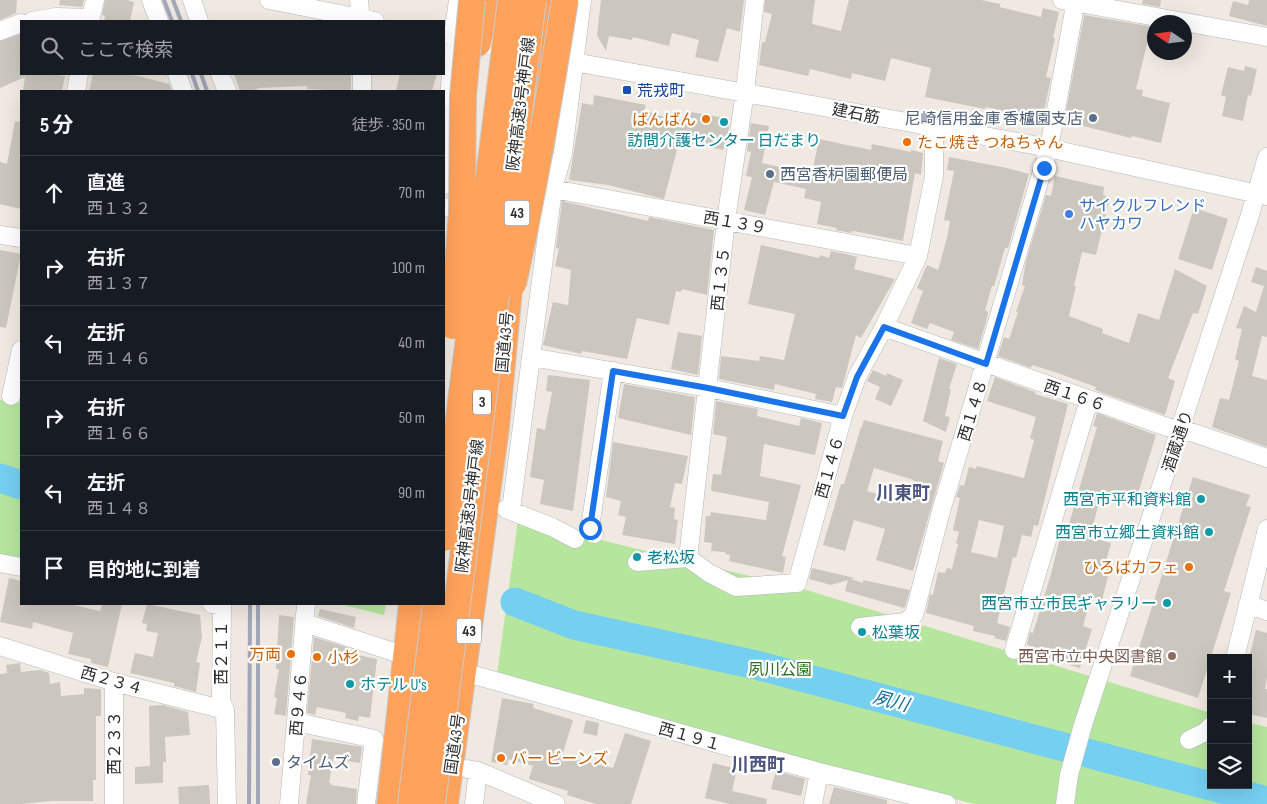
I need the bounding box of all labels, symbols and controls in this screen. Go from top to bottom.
north arrow [1147,15,1192,60]
search box [20,20,445,75]
icon: search [38,34,66,62]
street label: 阪神高速3号神戸線 [504,36,539,172]
text: ここで検索 [78,39,173,62]
place label: 荒戎町 [637,82,685,101]
marker: 荒戎町 [621,84,633,96]
street label: 建石筋 [830,101,881,128]
place label: 尼崎信用金庫 香櫨園支店 [904,110,1083,129]
place label: ばんばん [632,111,696,130]
marker: 尼崎信用金庫 香櫨園支店 [1087,112,1099,124]
text: 5 分 [40,113,74,138]
marker: ばんばん [700,113,712,125]
text: 徒歩 · 350 m [352,116,425,135]
marker: 訪問介護センター 日だまり [718,116,730,128]
place label: 訪問介護センター 日だまり [627,132,821,151]
place label: たこ焼き つねちゃん [917,134,1064,153]
marker: たこ焼き つねちゃん [901,136,913,148]
route end [1033,157,1056,180]
place label: 西宮香枦園郵便局 [780,166,908,185]
marker: 西宮香枦園郵便局 [764,168,776,180]
text: 直進 [87,172,125,195]
icon: ahead [40,179,68,207]
text: 70 m [399,184,425,203]
place label: サイクルフレンド ハヤカワ [1079,197,1206,234]
text: 西１３２ [87,200,151,219]
road number: 43 [504,200,530,226]
marker: サイクルフレンド ハヤカワ [1063,208,1075,220]
street label: 西１３９ [702,209,768,238]
street label: 西１３５ [709,246,734,312]
text: 右折 [87,247,125,270]
icon: right [40,254,68,282]
text: 100 m [392,259,425,278]
text: 西１３７ [87,275,151,294]
street label: 国道43号 [493,311,518,374]
text: 左折 [87,322,125,345]
icon: left [40,329,68,357]
text: 40 m [398,334,425,353]
text: 西１４６ [87,350,151,369]
street label: 西１４８ [955,377,992,444]
street label: 西１６６ [1041,377,1108,416]
road number: 3 [473,390,491,414]
text: 右折 [87,397,125,420]
icon: right [40,404,68,432]
street label: 酒蔵通り [1160,408,1197,475]
text: 50 m [399,409,425,428]
text: 西１６６ [87,425,151,444]
street label: 西１４６ [812,434,848,501]
street label: 阪神高速3号神戸線 [453,438,488,574]
text: 左折 [87,472,125,495]
icon: left [40,479,68,507]
district label: 川東町 [876,483,930,504]
text: 90 m [398,484,425,503]
place label: 西宮市平和資料館 [1063,491,1191,510]
marker: 西宮市平和資料館 [1195,493,1207,505]
text: 西１４８ [87,500,151,519]
route start [579,517,602,540]
place label: 西宮市立郷土資料館 [1055,524,1199,543]
marker: 西宮市立郷土資料館 [1203,526,1215,538]
place label: 老松坂 [647,549,695,568]
marker: 老松坂 [631,551,643,563]
icon: arrive [40,554,68,582]
text: 目的地に到着 [87,559,201,582]
place label: ひろばカフェ [1083,559,1179,578]
marker: ひろばカフェ [1183,561,1195,573]
place label: 西宮市立市民ギャラリー [981,595,1157,614]
marker: 西宮市立市民ギャラリー [1161,597,1173,609]
road number: 43 [456,618,482,644]
street label: 西２１１ [213,621,232,685]
place label: 松葉坂 [872,624,920,643]
marker: 松葉坂 [856,626,868,638]
place label: 万両 [249,646,281,665]
marker: 万両 [285,648,297,660]
place label: 西宮市立中央図書館 [1018,648,1162,667]
place label: 小杉 [327,649,359,668]
marker: 西宮市立中央図書館 [1166,650,1178,662]
marker: 小杉 [311,651,323,663]
map controls [1207,654,1252,789]
button: + [1207,654,1252,699]
park label: 夙川公園 [748,661,812,680]
street label: 西２３４ [78,663,145,699]
street label: 西９４６ [287,671,312,737]
place label: ホテル U's [360,676,427,695]
marker: ホテル U's [344,678,356,690]
water label: 夙川 [871,687,913,717]
button: − [1207,699,1252,744]
street label: 西２３３ [106,711,125,775]
street label: 国道43号 [442,712,469,776]
street label: 西１９１ [656,719,723,755]
button: layers [1207,744,1252,789]
place label: バー ビーンズ [511,750,608,769]
marker: バー ビーンズ [495,752,507,764]
place label: タイムズ [286,754,350,773]
district label: 川西町 [731,755,785,776]
marker: タイムズ [270,756,282,768]

